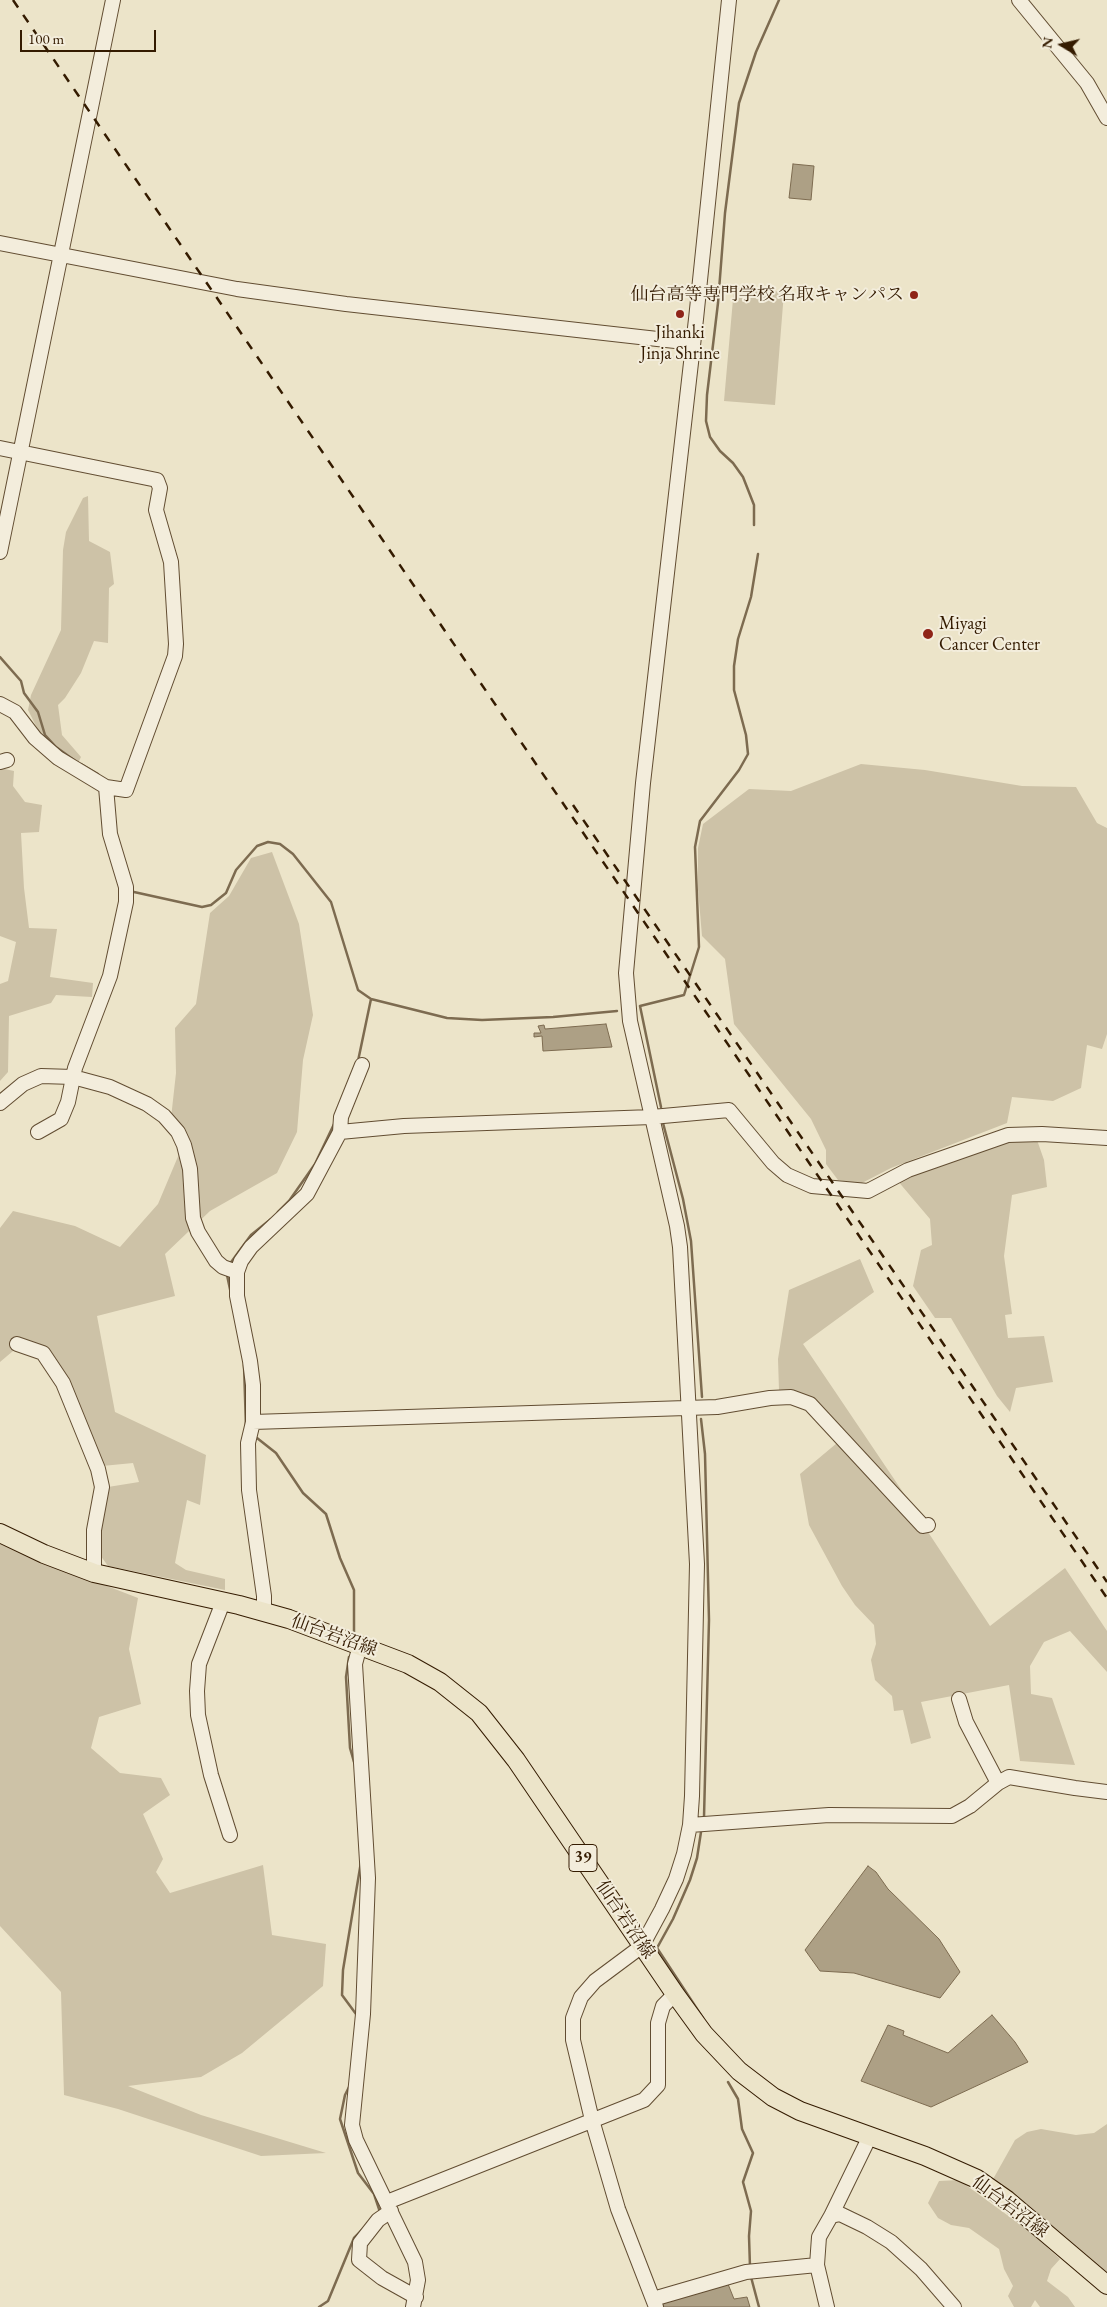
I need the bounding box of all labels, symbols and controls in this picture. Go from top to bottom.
scale bar [22,20,159,52]
north arrow [1037,20,1087,70]
text: 100 m [28,29,64,48]
text: N [1037,36,1057,50]
place label: 仙台高等専門学校 名取キャンパス [630,284,904,306]
marker: 仙台高等専門学校 名取キャンパス [908,289,920,301]
marker: Jihanki Jinja Shrine [674,308,686,320]
place label: Jihanki Jinja Shrine [640,322,720,364]
place label: Miyagi Cancer Center [939,613,1040,656]
marker: Miyagi Cancer Center [921,627,935,641]
street label: 仙台岩沼線 [288,1610,380,1662]
road number: 39 [569,1845,597,1872]
street label: 仙台岩沼線 [591,1877,659,1963]
street label: 仙台岩沼線 [968,2171,1052,2243]

